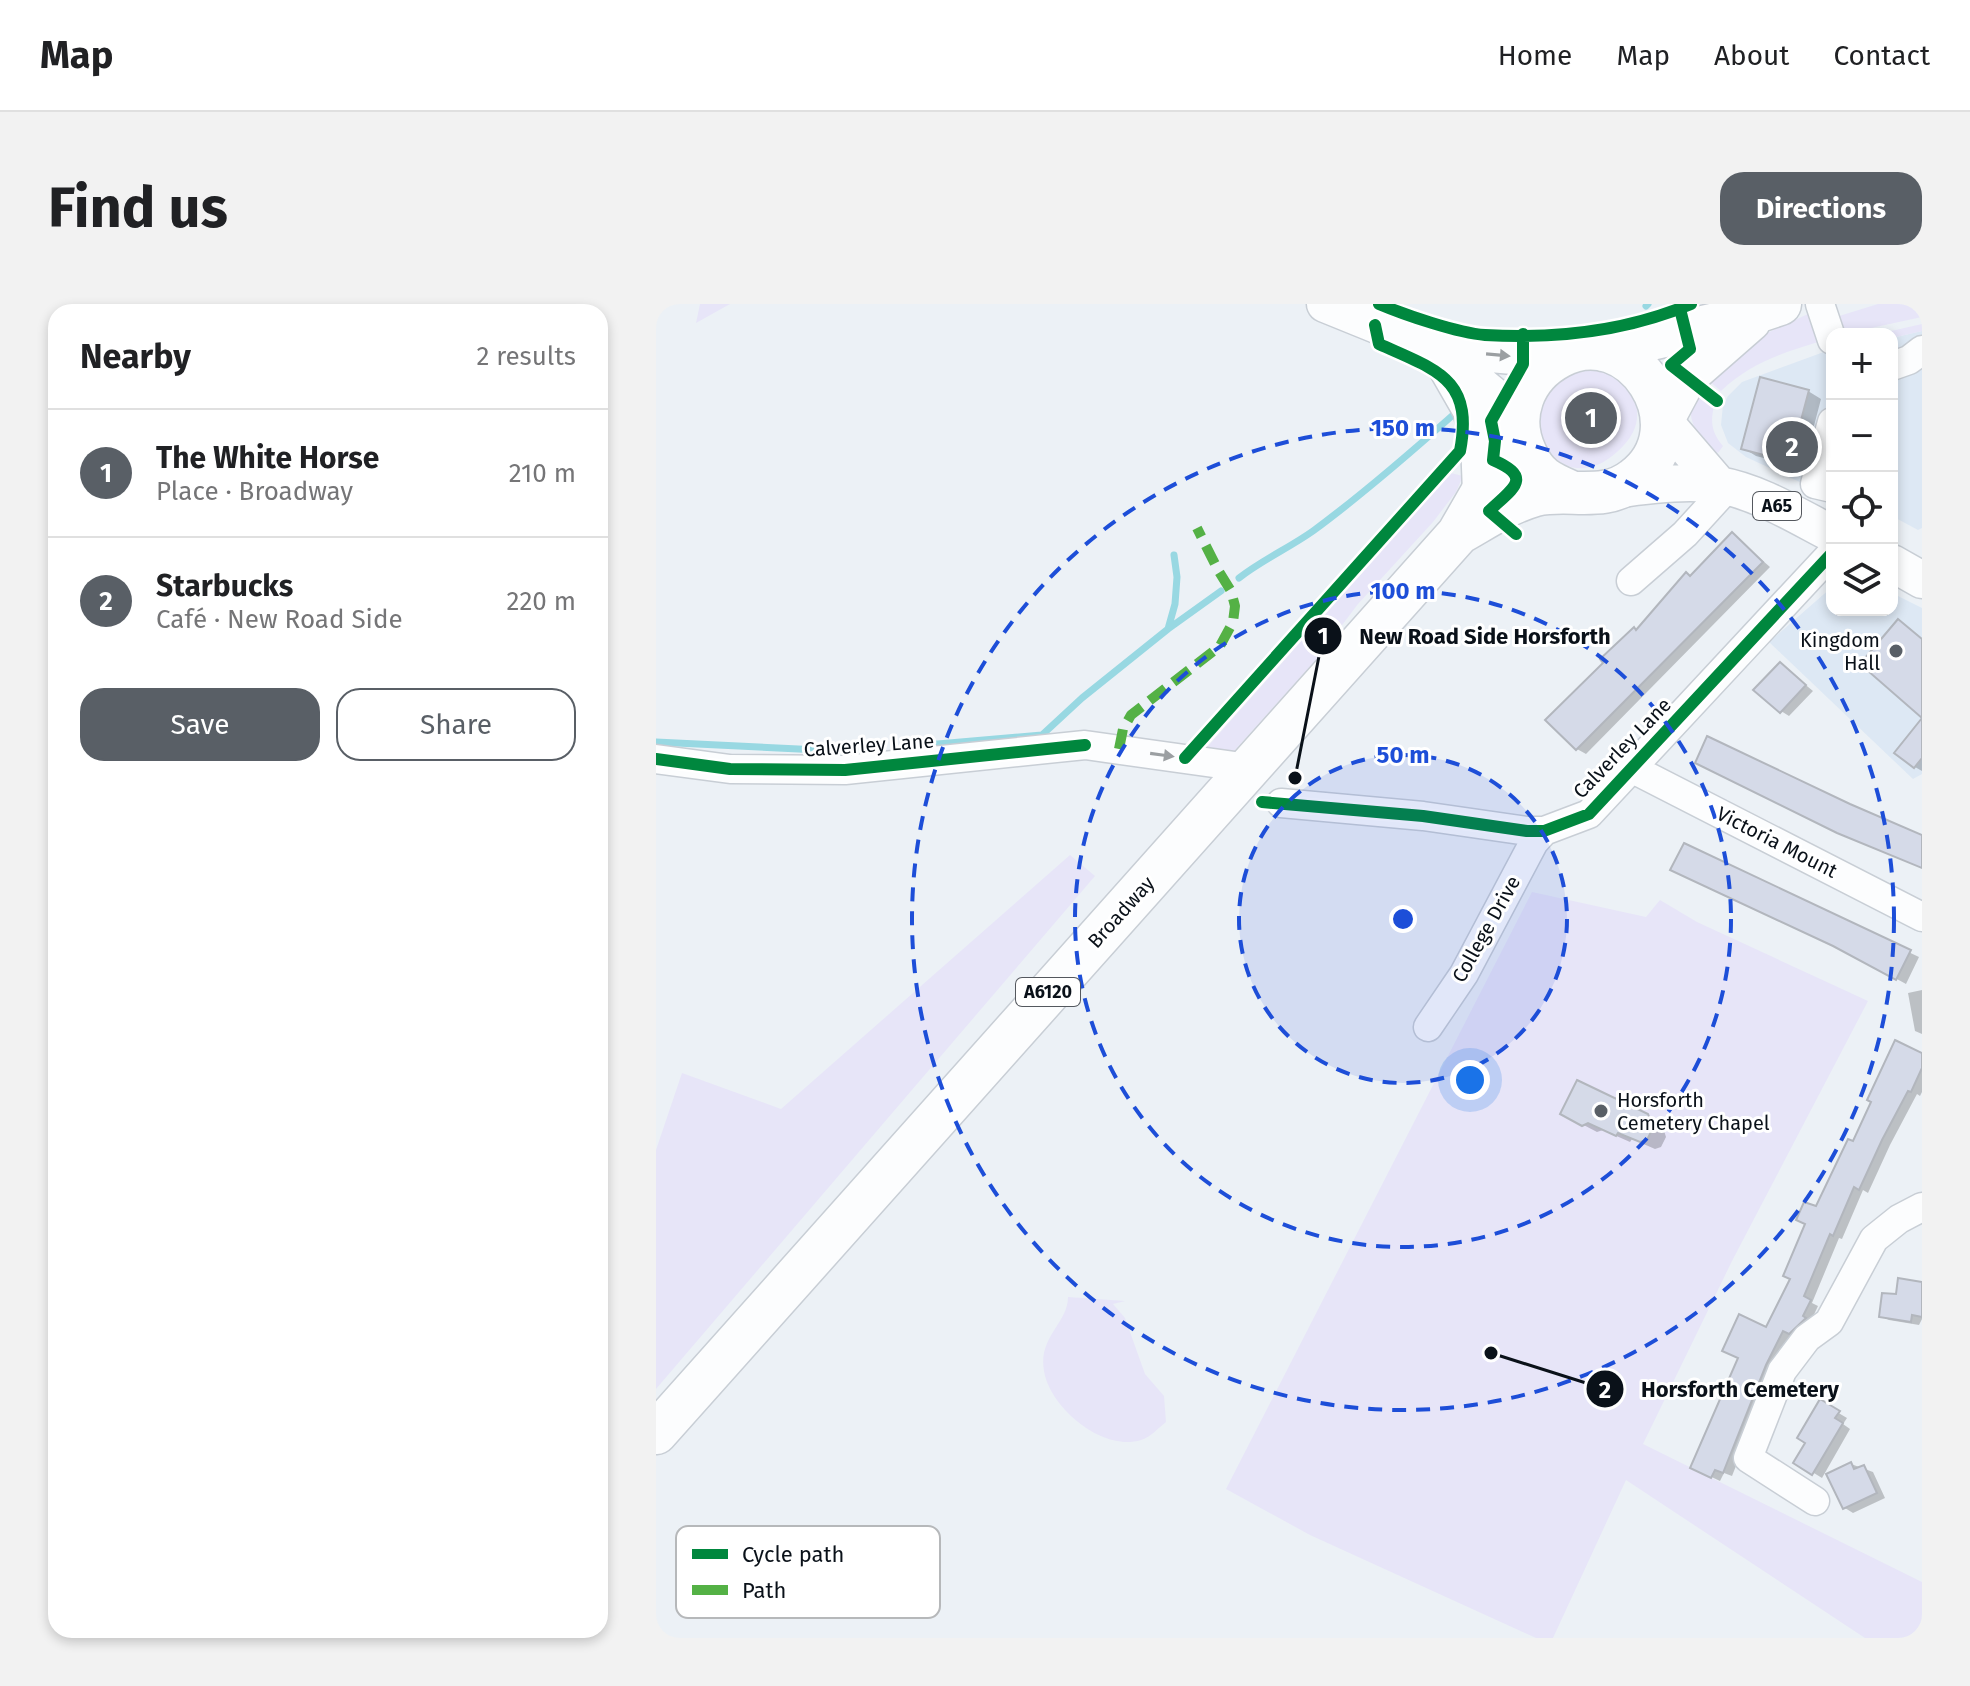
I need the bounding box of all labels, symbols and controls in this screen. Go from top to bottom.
text: Map [40,32,113,78]
text: Home [1498,39,1572,72]
text: Map [1616,39,1670,72]
text: About [1714,39,1789,72]
text: Contact [1833,39,1930,72]
button: Directions [1720,172,1922,245]
text: Find us [48,175,228,242]
map controls [1826,328,1898,616]
button: + [1826,328,1898,400]
text: Nearby [80,336,191,377]
text: 2 results [476,341,576,372]
one-way arrow [1486,348,1511,361]
pin: 1 [1565,388,1617,448]
button: − [1826,400,1898,472]
text: 150 m [1371,414,1435,442]
pin: 2 [1766,417,1818,477]
text: The White Horse [156,440,379,476]
text: 1 [100,458,112,489]
text: 210 m [509,458,576,489]
button: locate [1826,472,1898,544]
text: Place · Broadway [156,476,353,507]
road number: A65 [1753,492,1801,520]
button: layers [1826,544,1898,616]
text: Starbucks [156,568,293,604]
text: 100 m [1370,577,1436,605]
text: 2 [99,586,113,617]
text: 220 m [507,586,576,617]
text: Café · New Road Side [156,604,403,635]
callout: New Road Side Horsforth [1303,613,1627,659]
text: 1 [1317,622,1329,650]
text: New Road Side Horsforth [1359,623,1611,650]
place label: Kingdom Hall [1800,628,1880,675]
marker: Kingdom Hall [1887,642,1905,660]
button: Save [80,688,320,761]
button: Share [336,688,576,761]
street label: Calverley Lane [1568,693,1676,803]
street label: Calverley Lane [803,728,935,762]
text: 50 m [1377,741,1429,769]
one-way arrow [1150,749,1175,762]
street label: Victoria Mount [1713,801,1842,883]
street label: Broadway [1083,871,1160,953]
street label: College Drive [1447,871,1525,987]
centre of rings [1389,905,1417,933]
road number: A6120 [1016,978,1080,1006]
your location [1450,1060,1490,1100]
place label: Horsforth Cemetery Chapel [1617,1088,1770,1135]
marker: Horsforth Cemetery Chapel [1592,1102,1610,1120]
callout: Horsforth Cemetery [1585,1366,1855,1412]
text: 2 [1599,1376,1611,1404]
text: Horsforth Cemetery [1641,1376,1840,1403]
legend [676,1526,940,1618]
text: Cycle path [742,1541,844,1568]
text: Path [742,1577,786,1604]

